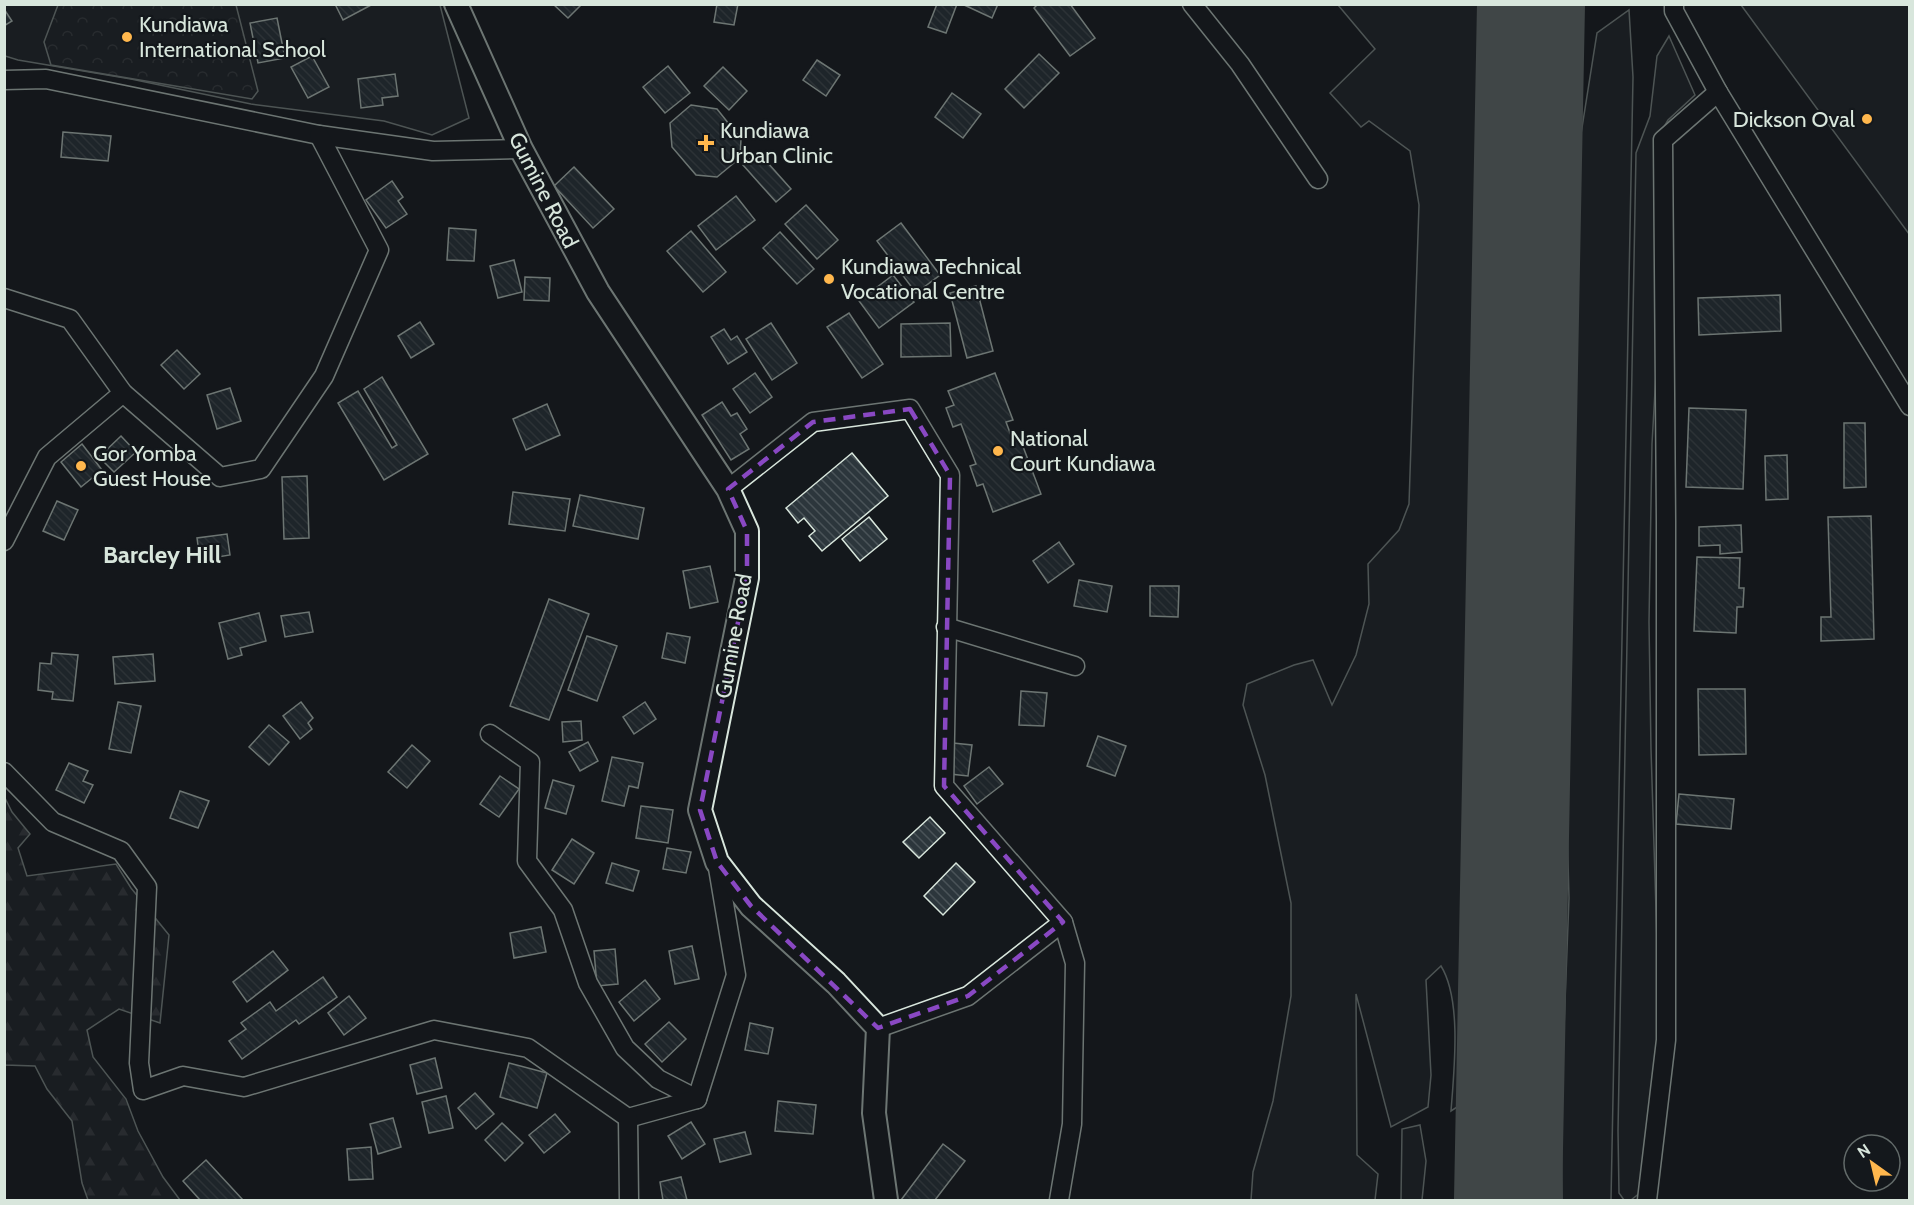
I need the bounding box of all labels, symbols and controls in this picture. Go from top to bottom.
place label: Kundiawa International School [139,11,327,63]
marker: Kundiawa International School [120,30,134,44]
place label: Dickson Oval [1733,106,1856,133]
marker: Dickson Oval [1860,112,1874,126]
place label: Kundiawa Urban Clinic [720,117,833,169]
street label: Gumine Road [503,128,584,253]
marker: Kundiawa Urban Clinic [697,134,715,152]
place label: Kundiawa Technical Vocational Centre [841,253,1022,305]
marker: Kundiawa Technical Vocational Centre [822,272,836,286]
place label: National Court Kundiawa [1010,425,1156,477]
place label: Gor Yomba Guest House [93,440,211,492]
marker: National Court Kundiawa [991,444,1005,458]
marker: Gor Yomba Guest House [74,459,88,473]
district label: Barcley Hill [103,540,221,569]
street label: Gumine Road [709,572,758,701]
north arrow [1842,1133,1902,1193]
text: N [1854,1140,1874,1162]

